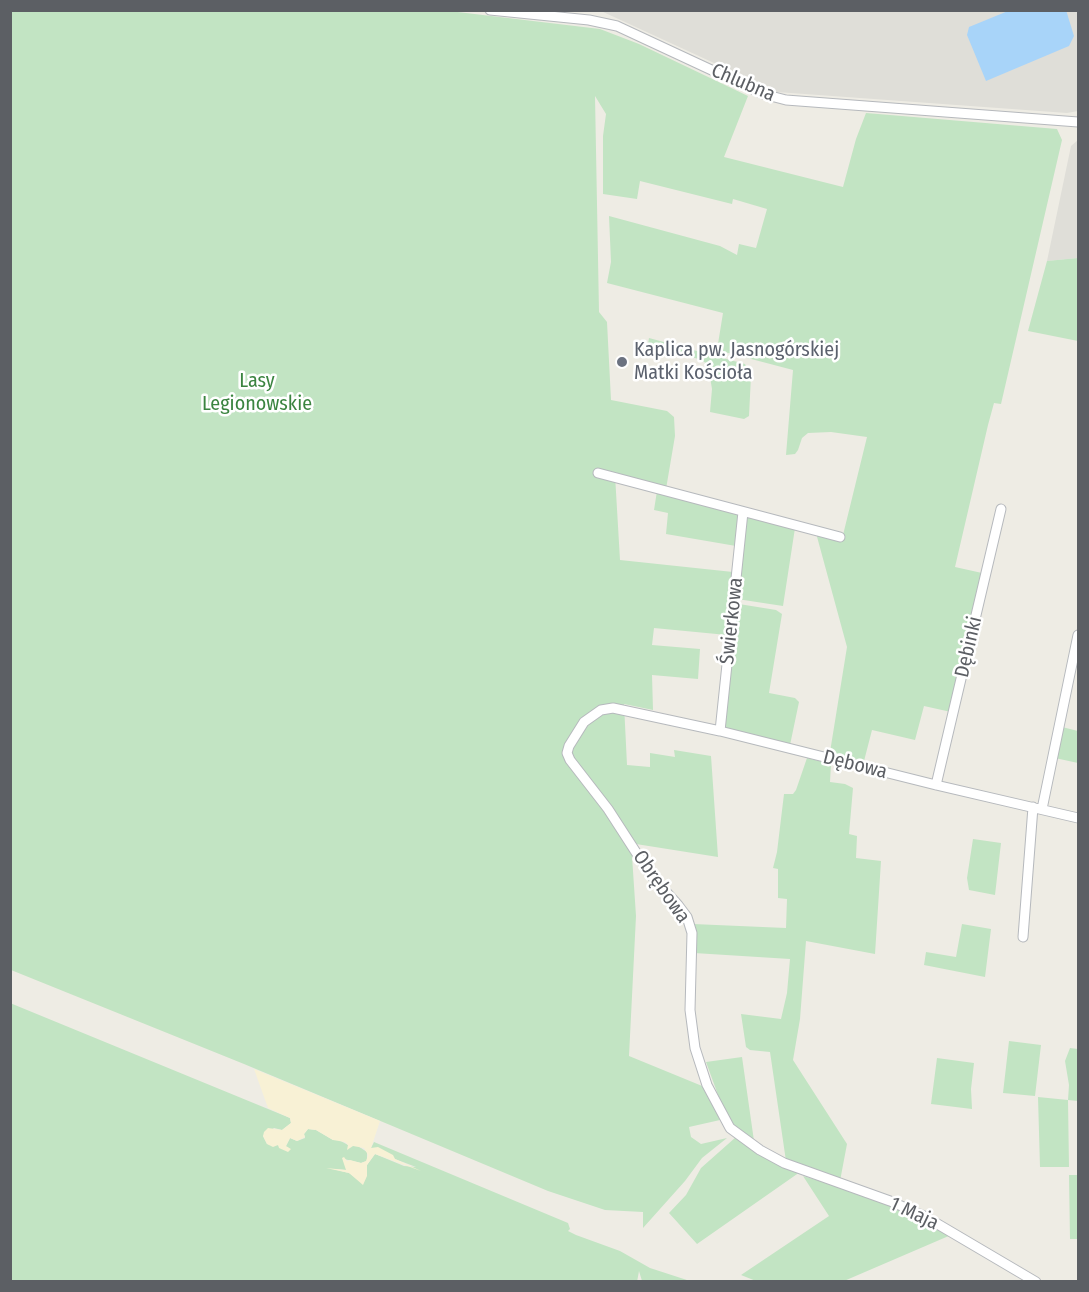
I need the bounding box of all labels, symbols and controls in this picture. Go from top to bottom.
street label: Chlubna [707,59,779,107]
place label: Kaplica pw. Jasnogórskiej Matki Kościoła [634,338,839,385]
marker: Kaplica pw. Jasnogórskiej Matki Kościoła [615,355,629,369]
park label: Lasy Legionowskie [202,369,312,416]
street label: Świerkowa [716,576,748,666]
street label: Dębinki [950,614,988,680]
street label: Dębowa [820,745,890,785]
street label: Obrębowa [627,846,695,928]
street label: 1 Maja [886,1192,942,1236]

